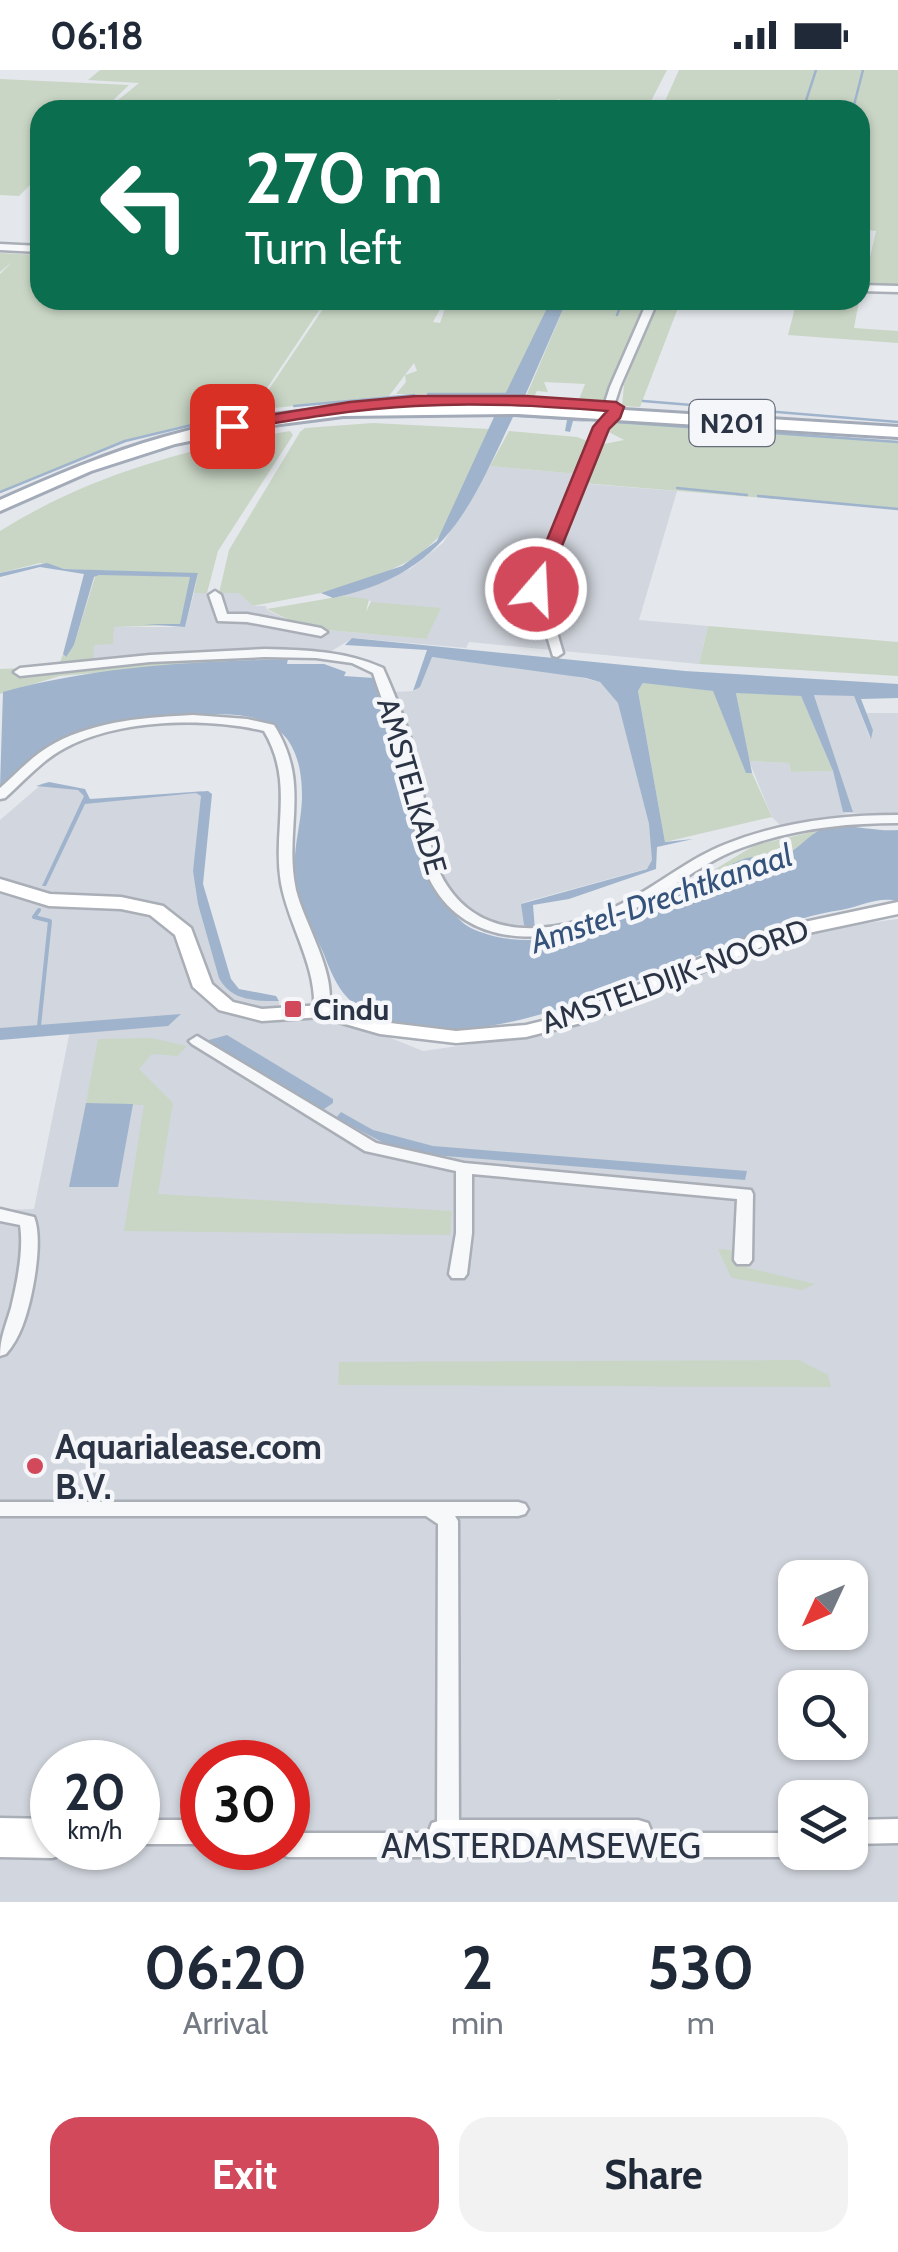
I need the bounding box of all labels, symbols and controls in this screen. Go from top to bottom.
text: 06:18 [50,12,144,59]
text: 270 m [245,135,443,221]
icon: left [80,140,210,270]
text: Turn left [245,221,402,275]
pin [190,384,275,469]
icon: arrive [205,399,260,454]
road number: N201 [690,400,774,446]
position arrow [484,537,588,641]
street label: AMSTELKADE [369,693,455,879]
water label: Amstel-Drechtkanaal [523,835,798,962]
street label: AMSTELDIJK-NOORD [536,910,814,1042]
place label: Cindu [313,991,389,1028]
marker: Cindu [282,998,304,1020]
place label: Aquarialease.com B.V. [55,1425,322,1508]
marker: Aquarialease.com B.V. [24,1455,46,1477]
north arrow [778,1560,868,1650]
map controls [778,1560,868,1870]
button: search [778,1670,868,1760]
speed limit sign: 30 [180,1740,310,1870]
text: 20 [64,1762,126,1823]
button: layers [778,1780,868,1870]
text: km/h [68,1815,122,1845]
street label: AMSTERDAMSEWEG [381,1824,701,1867]
text: 06:20 [144,1931,307,2004]
text: 2 [461,1931,493,2004]
text: 530 [647,1931,754,2004]
text: Arrival [183,2003,268,2042]
text: min [451,2003,504,2042]
text: m [687,2003,715,2042]
button: Exit [50,2117,439,2232]
button: Share [459,2117,848,2232]

